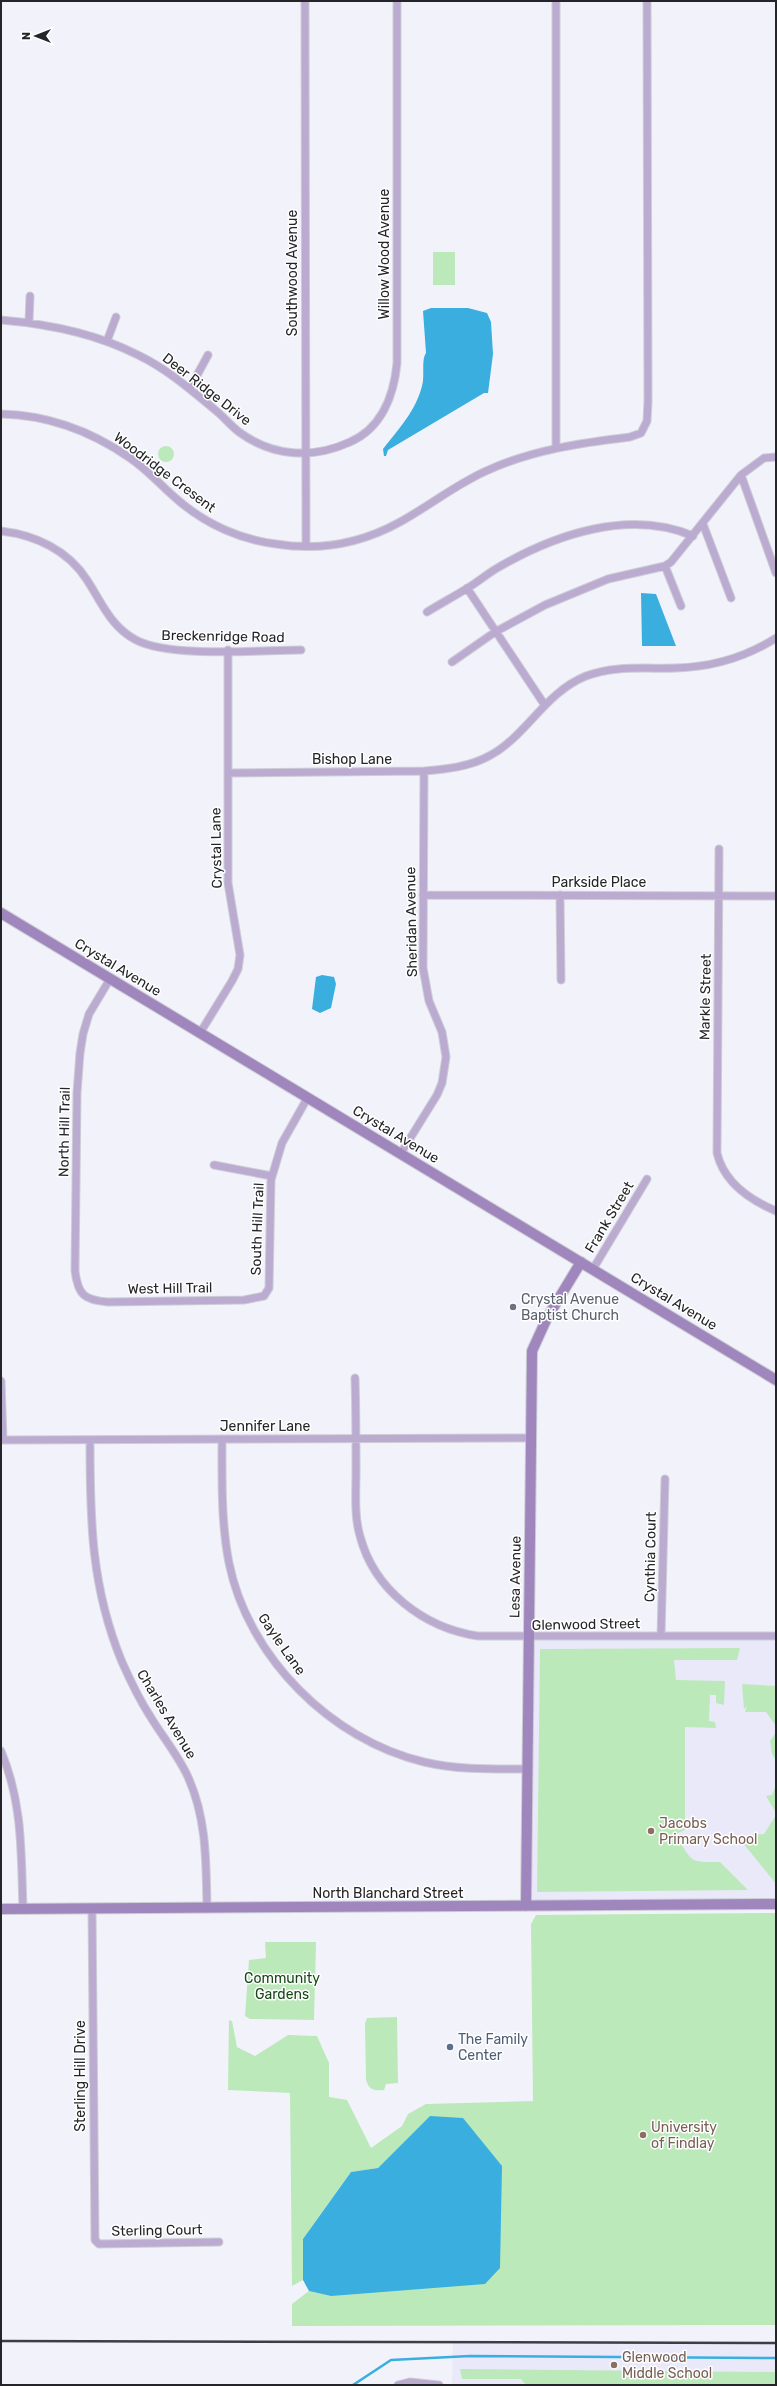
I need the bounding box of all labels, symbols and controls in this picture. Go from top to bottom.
north arrow [16,16,56,56]
text: N [20,32,33,40]
street label: Willow Wood Avenue [376,188,393,319]
street label: Southwood Avenue [284,210,301,336]
street label: Deer Ridge Drive [159,349,255,429]
street label: Woodridge Cresent [110,429,219,517]
street label: Breckenridge Road [161,627,285,646]
street label: Bishop Lane [312,751,392,768]
street label: Crystal Lane [207,807,226,889]
street label: Sheridan Avenue [402,866,421,977]
street label: Parkside Place [552,874,647,891]
street label: Crystal Avenue [71,935,164,1000]
street label: Markle Street [696,953,715,1040]
street label: North Hill Trail [55,1087,74,1177]
street label: Crystal Avenue [349,1102,442,1167]
street label: Frank Street [581,1178,638,1256]
street label: South Hill Trail [247,1182,268,1276]
street label: Crystal Avenue [627,1269,720,1334]
street label: West Hill Trail [127,1279,213,1298]
place label: Crystal Avenue Baptist Church [521,1291,619,1324]
marker: Crystal Avenue Baptist Church [508,1302,518,1312]
street label: Jennifer Lane [220,1418,310,1435]
street label: Cynthia Court [641,1511,660,1602]
street label: Lesa Avenue [506,1535,525,1618]
street label: Gayle Lane [254,1610,309,1679]
street label: Glenwood Street [532,1615,641,1634]
street label: Charles Avenue [133,1666,200,1762]
place label: Jacobs Primary School [659,1815,757,1848]
marker: Jacobs Primary School [646,1826,656,1836]
street label: North Blanchard Street [313,1885,464,1902]
park label: Community Gardens [244,1970,320,2003]
street label: Sterling Hill Drive [72,2020,89,2132]
place label: The Family Center [458,2031,528,2064]
marker: The Family Center [445,2042,455,2052]
place label: University of Findlay [651,2119,717,2152]
marker: University of Findlay [638,2130,648,2140]
street label: Sterling Court [111,2221,203,2240]
place label: Glenwood Middle School [622,2349,712,2382]
marker: Glenwood Middle School [609,2360,619,2370]

